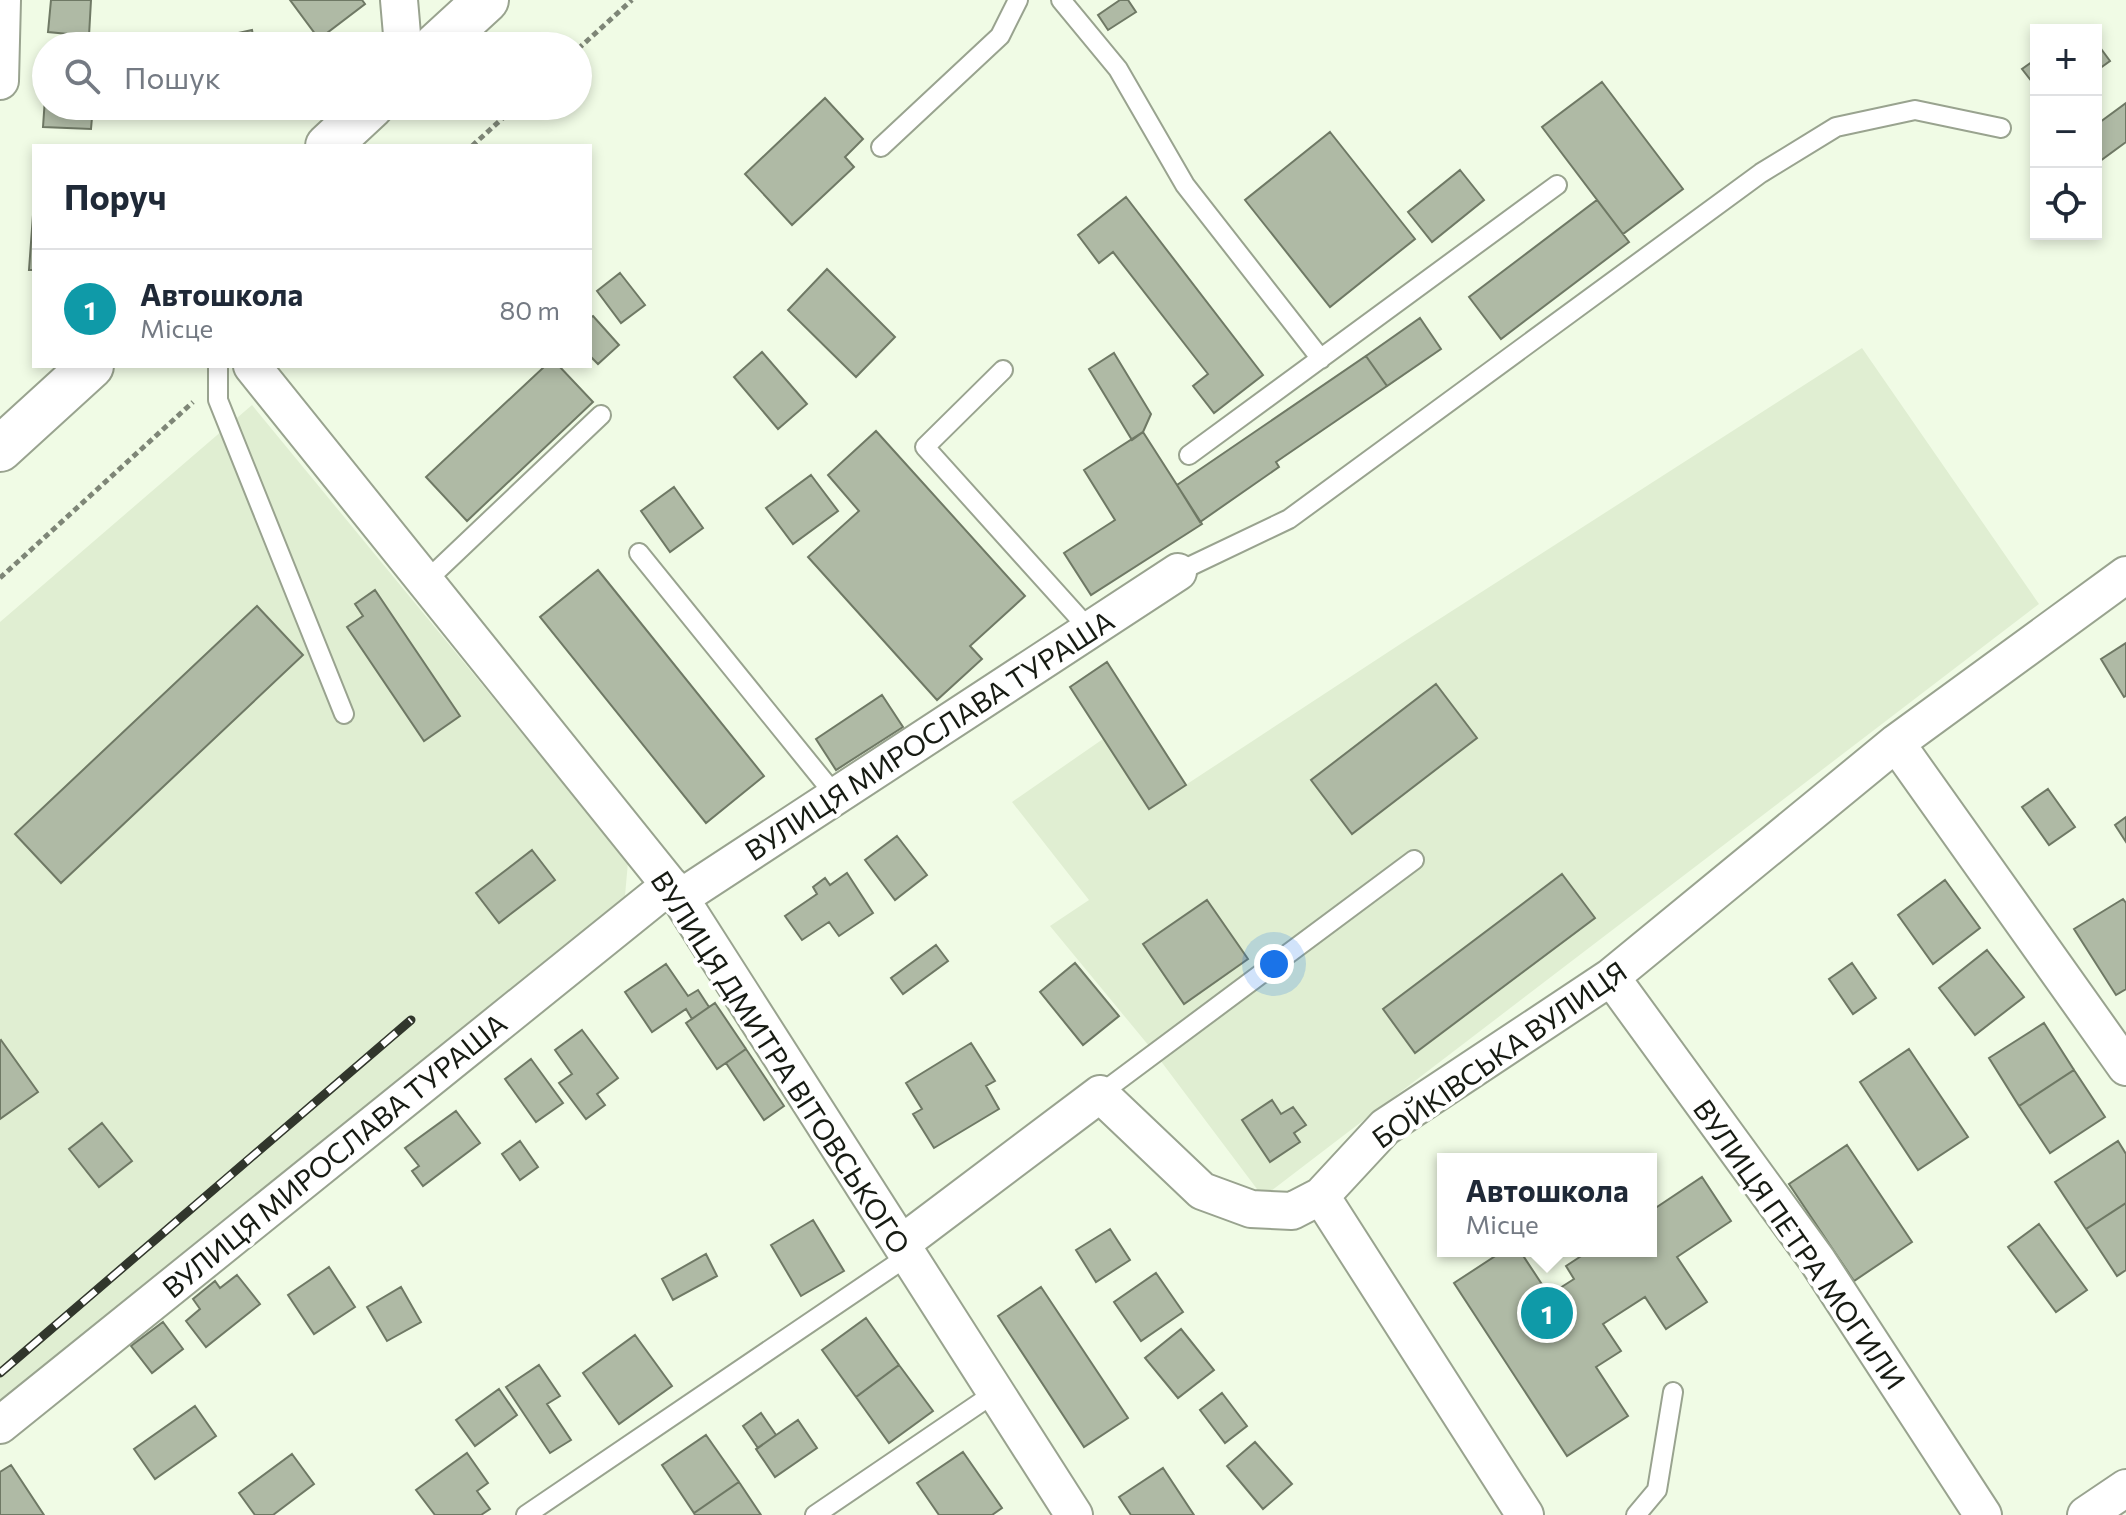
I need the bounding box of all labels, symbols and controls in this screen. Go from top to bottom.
map controls [2030,24,2102,240]
button: + [2030,24,2102,96]
search box [32,32,592,120]
icon: search [60,54,104,98]
text: Пошук [124,58,221,95]
button: − [2030,96,2102,168]
button: locate [2030,168,2102,240]
text: Поруч [64,175,167,217]
text: Автошкола [140,275,303,312]
text: 1 [84,294,96,325]
text: 80 m [500,294,560,325]
text: Місце [140,312,213,343]
street label: ВУЛИЦЯ МИРОСЛАВА ТУРАША [738,603,1120,867]
street label: ВУЛИЦЯ ДМИТРА ВІТОВСЬКОГО [644,864,918,1260]
your location [1254,944,1294,984]
street label: БОЙКІВСЬКА ВУЛИЦЯ [1365,953,1633,1155]
street label: ВУЛИЦЯ МИРОСЛАВА ТУРАША [155,1006,513,1304]
street label: ВУЛИЦЯ ПЕТРА МОГИЛИ [1687,1092,1913,1396]
popup [1437,1153,1657,1257]
text: Автошкола [1465,1171,1629,1208]
text: Місце [1465,1208,1539,1239]
pin: 1 [1521,1283,1573,1343]

